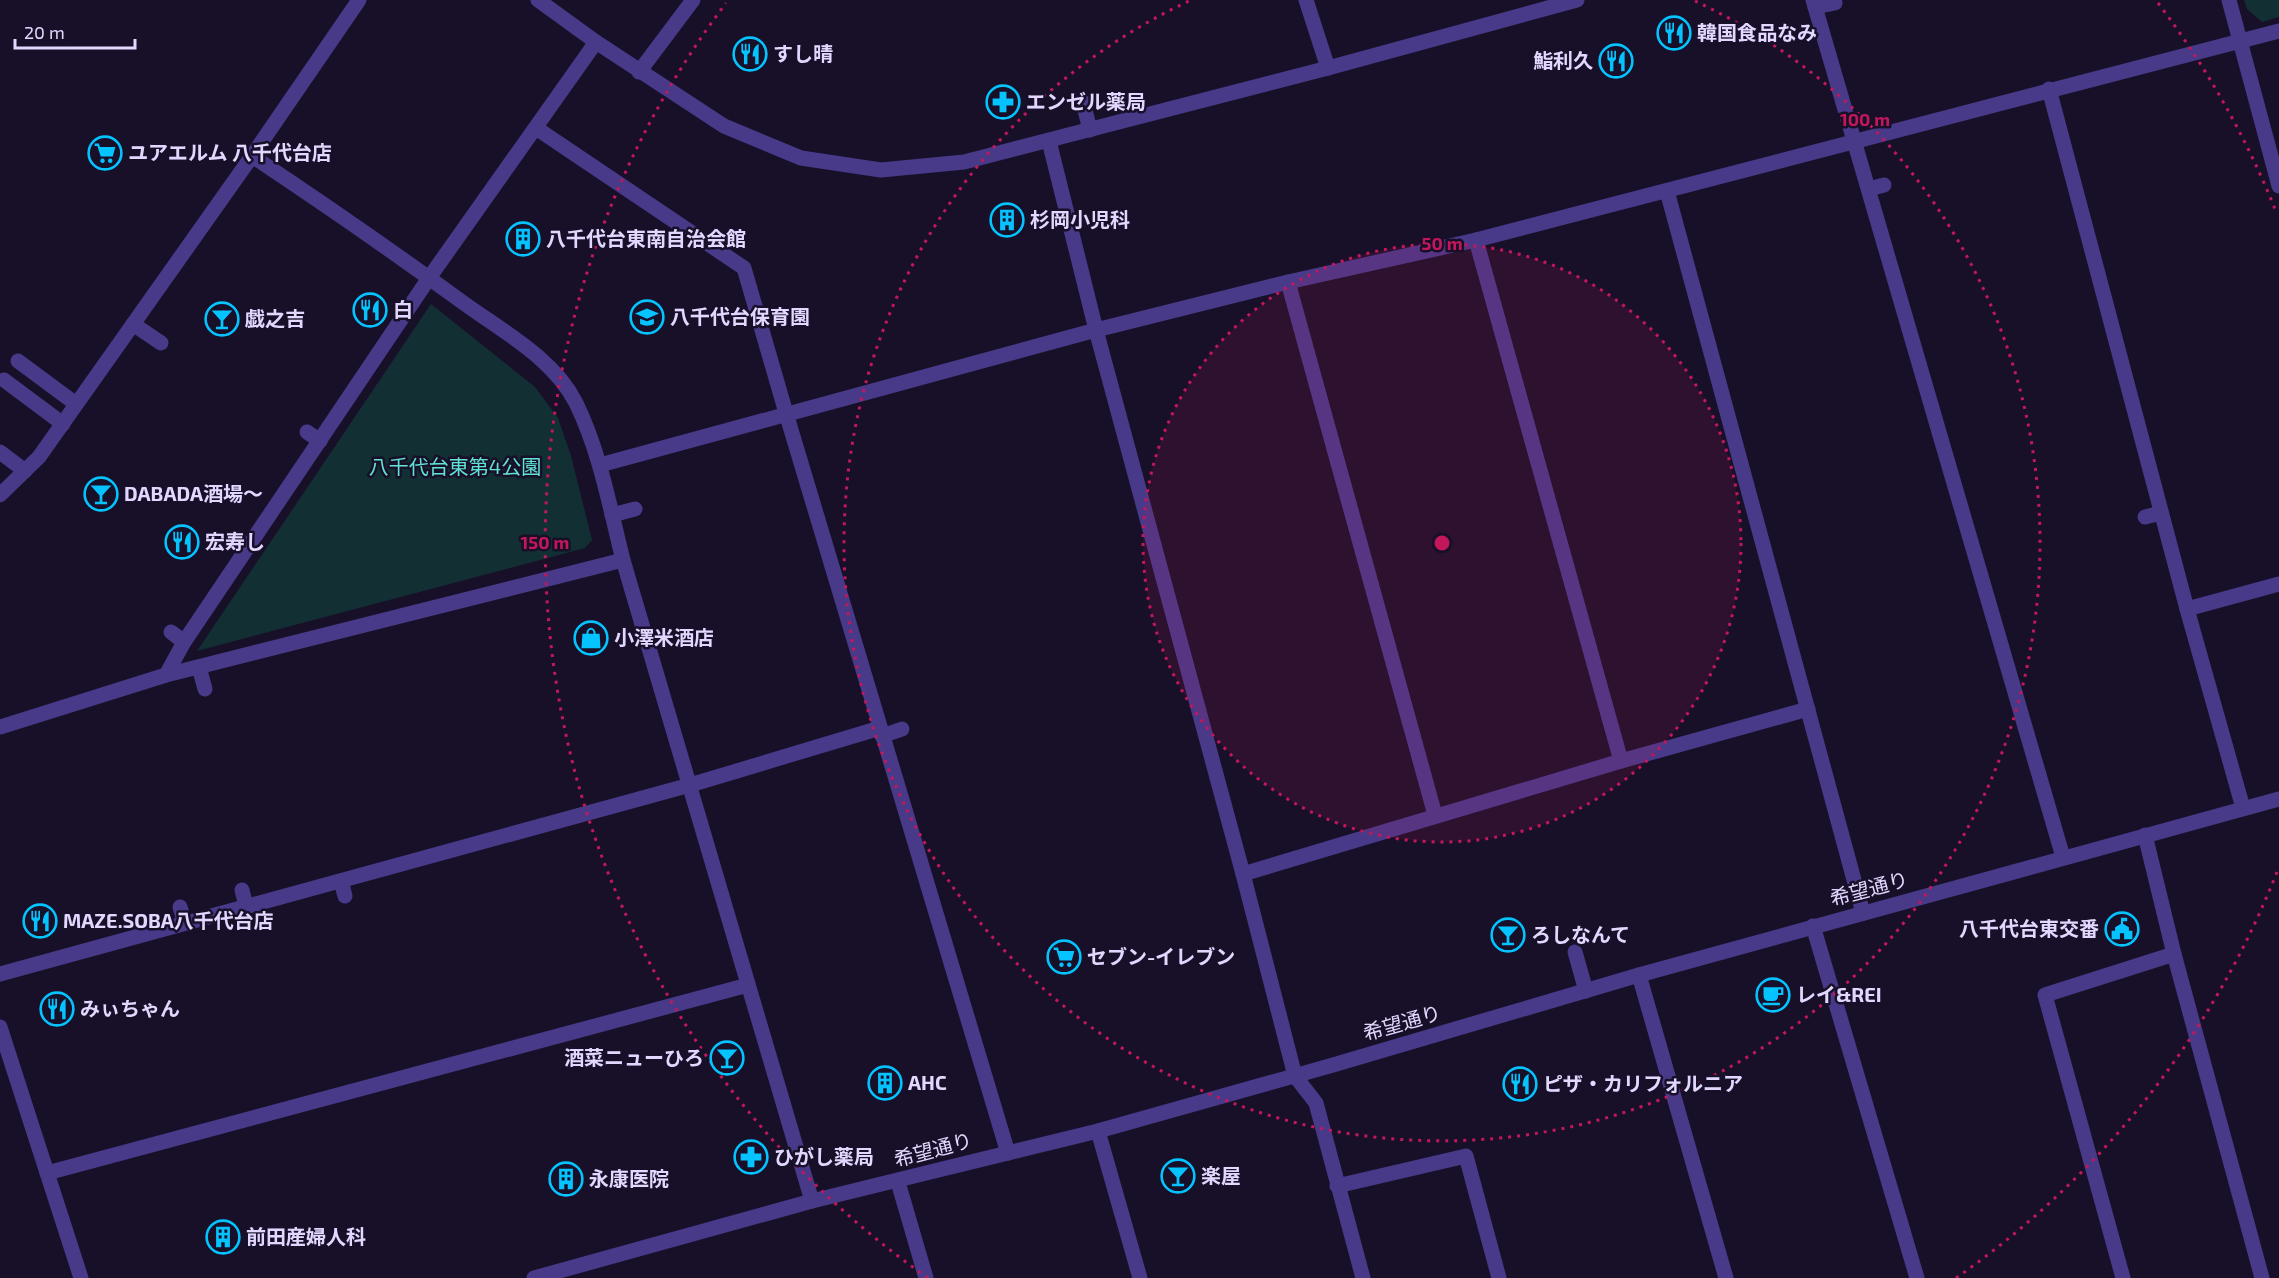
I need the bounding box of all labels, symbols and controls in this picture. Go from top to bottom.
scale bar [15,12,135,50]
restaurant icon: 韓国食品なみ [1656,15,1692,51]
place label: 韓国食品なみ [1697,20,1817,44]
text: 20 m [24,21,65,43]
restaurant icon: すし晴 [732,36,768,72]
place label: すし晴 [773,41,833,65]
restaurant icon: 鮨利久 [1598,43,1634,79]
place label: 鮨利久 [1533,48,1593,72]
pharmacy icon: エンゼル薬局 [985,84,1021,120]
place label: エンゼル薬局 [1026,89,1146,113]
text: 100 m [1840,108,1890,130]
supermarket icon: ユアエルム 八千代台店 [87,135,123,171]
place label: ユアエルム 八千代台店 [128,140,332,164]
building icon: 杉岡小児科 [989,202,1025,238]
place label: 杉岡小児科 [1030,207,1130,231]
building icon: 八千代台東南自治会館 [505,221,541,257]
place label: 八千代台東南自治会館 [546,226,746,250]
text: 50 m [1421,232,1463,254]
restaurant icon: 白 [352,292,388,328]
place label: 白 [393,297,413,321]
school or university icon: 八千代台保育園 [629,299,665,335]
bar icon: 戯之吉 [204,301,240,337]
place label: 八千代台保育園 [670,304,810,328]
place label: 戯之吉 [245,306,305,330]
park label: 八千代台東第4公園 [369,454,541,478]
bar icon: DABADA酒場～ [83,476,119,512]
place label: DABADA酒場～ [124,481,263,505]
restaurant icon: 宏寿し [164,524,200,560]
place label: 宏寿し [205,529,265,553]
text: 150 m [521,531,569,553]
centre of rings [1432,533,1452,553]
shop icon: 小澤米酒店 [573,620,609,656]
place label: 小澤米酒店 [614,625,714,649]
street label: 希望通り [1827,866,1910,910]
restaurant icon: MAZE.SOBA八千代台店 [22,903,58,939]
place label: MAZE.SOBA八千代台店 [63,908,274,932]
public building icon: 八千代台東交番 [2104,911,2140,947]
place label: 八千代台東交番 [1959,916,2099,940]
bar icon: ろしなんて [1490,917,1526,953]
place label: ろしなんて [1531,922,1630,946]
supermarket icon: セブン-イレブン [1046,939,1082,975]
place label: セブン-イレブン [1087,944,1235,968]
cafe icon: レイ&REI [1755,977,1791,1013]
place label: レイ&REI [1796,982,1882,1006]
restaurant icon: みぃちゃん [39,991,75,1027]
place label: みぃちゃん [80,996,180,1020]
street label: 希望通り [1360,999,1443,1045]
bar icon: 酒菜ニューひろ [709,1040,745,1076]
place label: 酒菜ニューひろ [564,1045,704,1069]
building icon: AHC [867,1065,903,1101]
restaurant icon: ピザ・カリフォルニア [1502,1066,1538,1102]
place label: AHC [908,1070,947,1094]
place label: ピザ・カリフォルニア [1543,1071,1743,1095]
street label: 希望通り [891,1127,974,1171]
pharmacy icon: ひがし薬局 [733,1139,769,1175]
place label: ひがし薬局 [774,1144,874,1168]
bar icon: 楽屋 [1160,1158,1196,1194]
building icon: 永康医院 [548,1161,584,1197]
place label: 楽屋 [1201,1163,1241,1187]
place label: 永康医院 [589,1166,669,1190]
building icon: 前田産婦人科 [205,1219,241,1255]
place label: 前田産婦人科 [246,1224,366,1248]

